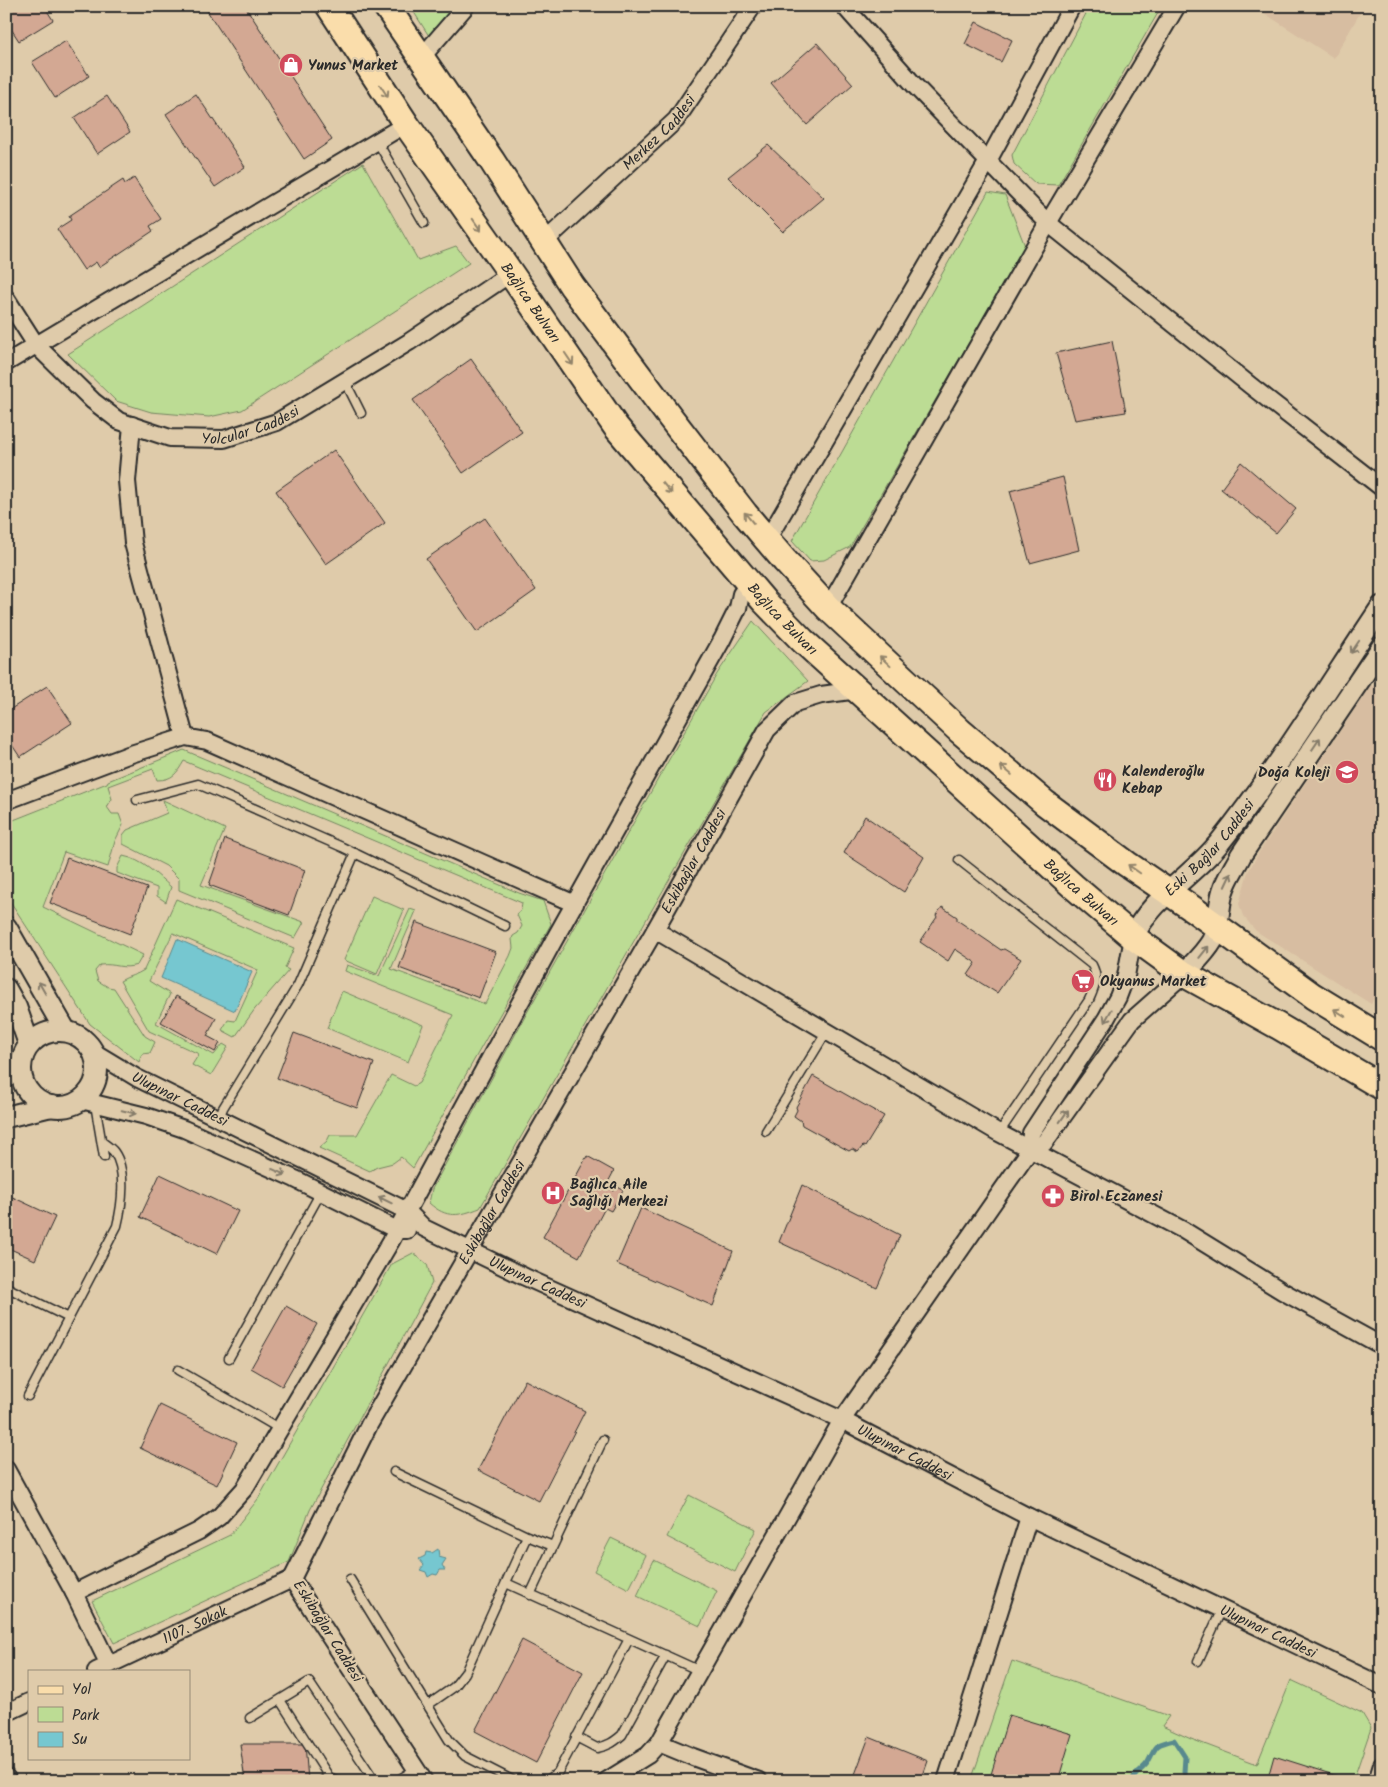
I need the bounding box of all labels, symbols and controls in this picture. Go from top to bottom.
shop icon: Yunus Market [278,52,304,78]
place label: Yunus Market [308,54,398,78]
one-way arrow [379,84,390,98]
street label: Merkez Caddesi [617,89,703,177]
one-way arrow [472,218,482,232]
street label: Bağlıca Bulvarı [494,258,567,349]
one-way arrow [564,351,574,365]
street label: Yolcular Caddesi [201,399,306,452]
one-way arrow [661,481,672,494]
one-way arrow [744,512,755,525]
street label: Bağlıca Bulvarı [741,578,823,662]
one-way arrow [1350,640,1360,654]
one-way arrow [879,655,891,667]
one-way arrow [1311,737,1322,751]
school or university icon: Doğa Koleji [1334,759,1360,785]
place label: Kalenderoğlu Kebap [1122,760,1205,801]
place label: Doğa Koleji [1258,761,1331,785]
one-way arrow [999,765,1012,776]
restaurant icon: Kalenderoğlu Kebap [1092,767,1118,793]
street label: Eski Bağlar Caddesi [1159,794,1262,903]
street label: Eskibağlar Caddesi [655,803,734,919]
street label: Bağlıca Bulvarı [1037,853,1124,933]
one-way arrow [1127,864,1141,874]
one-way arrow [1224,873,1233,888]
one-way arrow [1198,946,1209,959]
supermarket icon: Okyanus Market [1070,968,1096,994]
place label: Okyanus Market [1100,970,1207,994]
one-way arrow [36,981,46,995]
one-way arrow [1102,1008,1112,1023]
one-way arrow [1333,1008,1347,1019]
street label: Ulupınar Caddesi [126,1066,233,1135]
one-way arrow [120,1108,136,1117]
one-way arrow [1058,1110,1069,1123]
street label: Eskibağlar Caddesi [453,1155,533,1270]
one-way arrow [271,1168,286,1178]
place label: Bağlıca Aile Sağlığı Merkezi [570,1173,669,1214]
hospital icon: Bağlıca Aile Sağlığı Merkezi [540,1180,566,1206]
pharmacy icon: Birol Eczanesi [1040,1183,1066,1209]
place label: Birol Eczanesi [1070,1185,1163,1209]
one-way arrow [378,1195,393,1204]
street label: Ulupınar Caddesi [484,1250,591,1317]
street label: Ulupınar Caddesi [852,1419,958,1489]
street label: Eskibağlar Caddesi [286,1576,369,1689]
street label: Ulupınar Caddesi [1215,1599,1321,1666]
street label: 1107. Sokak [159,1600,232,1651]
legend [28,1670,190,1760]
text: Yol [72,1678,91,1702]
text: Park [72,1704,100,1728]
text: Su [72,1728,87,1752]

